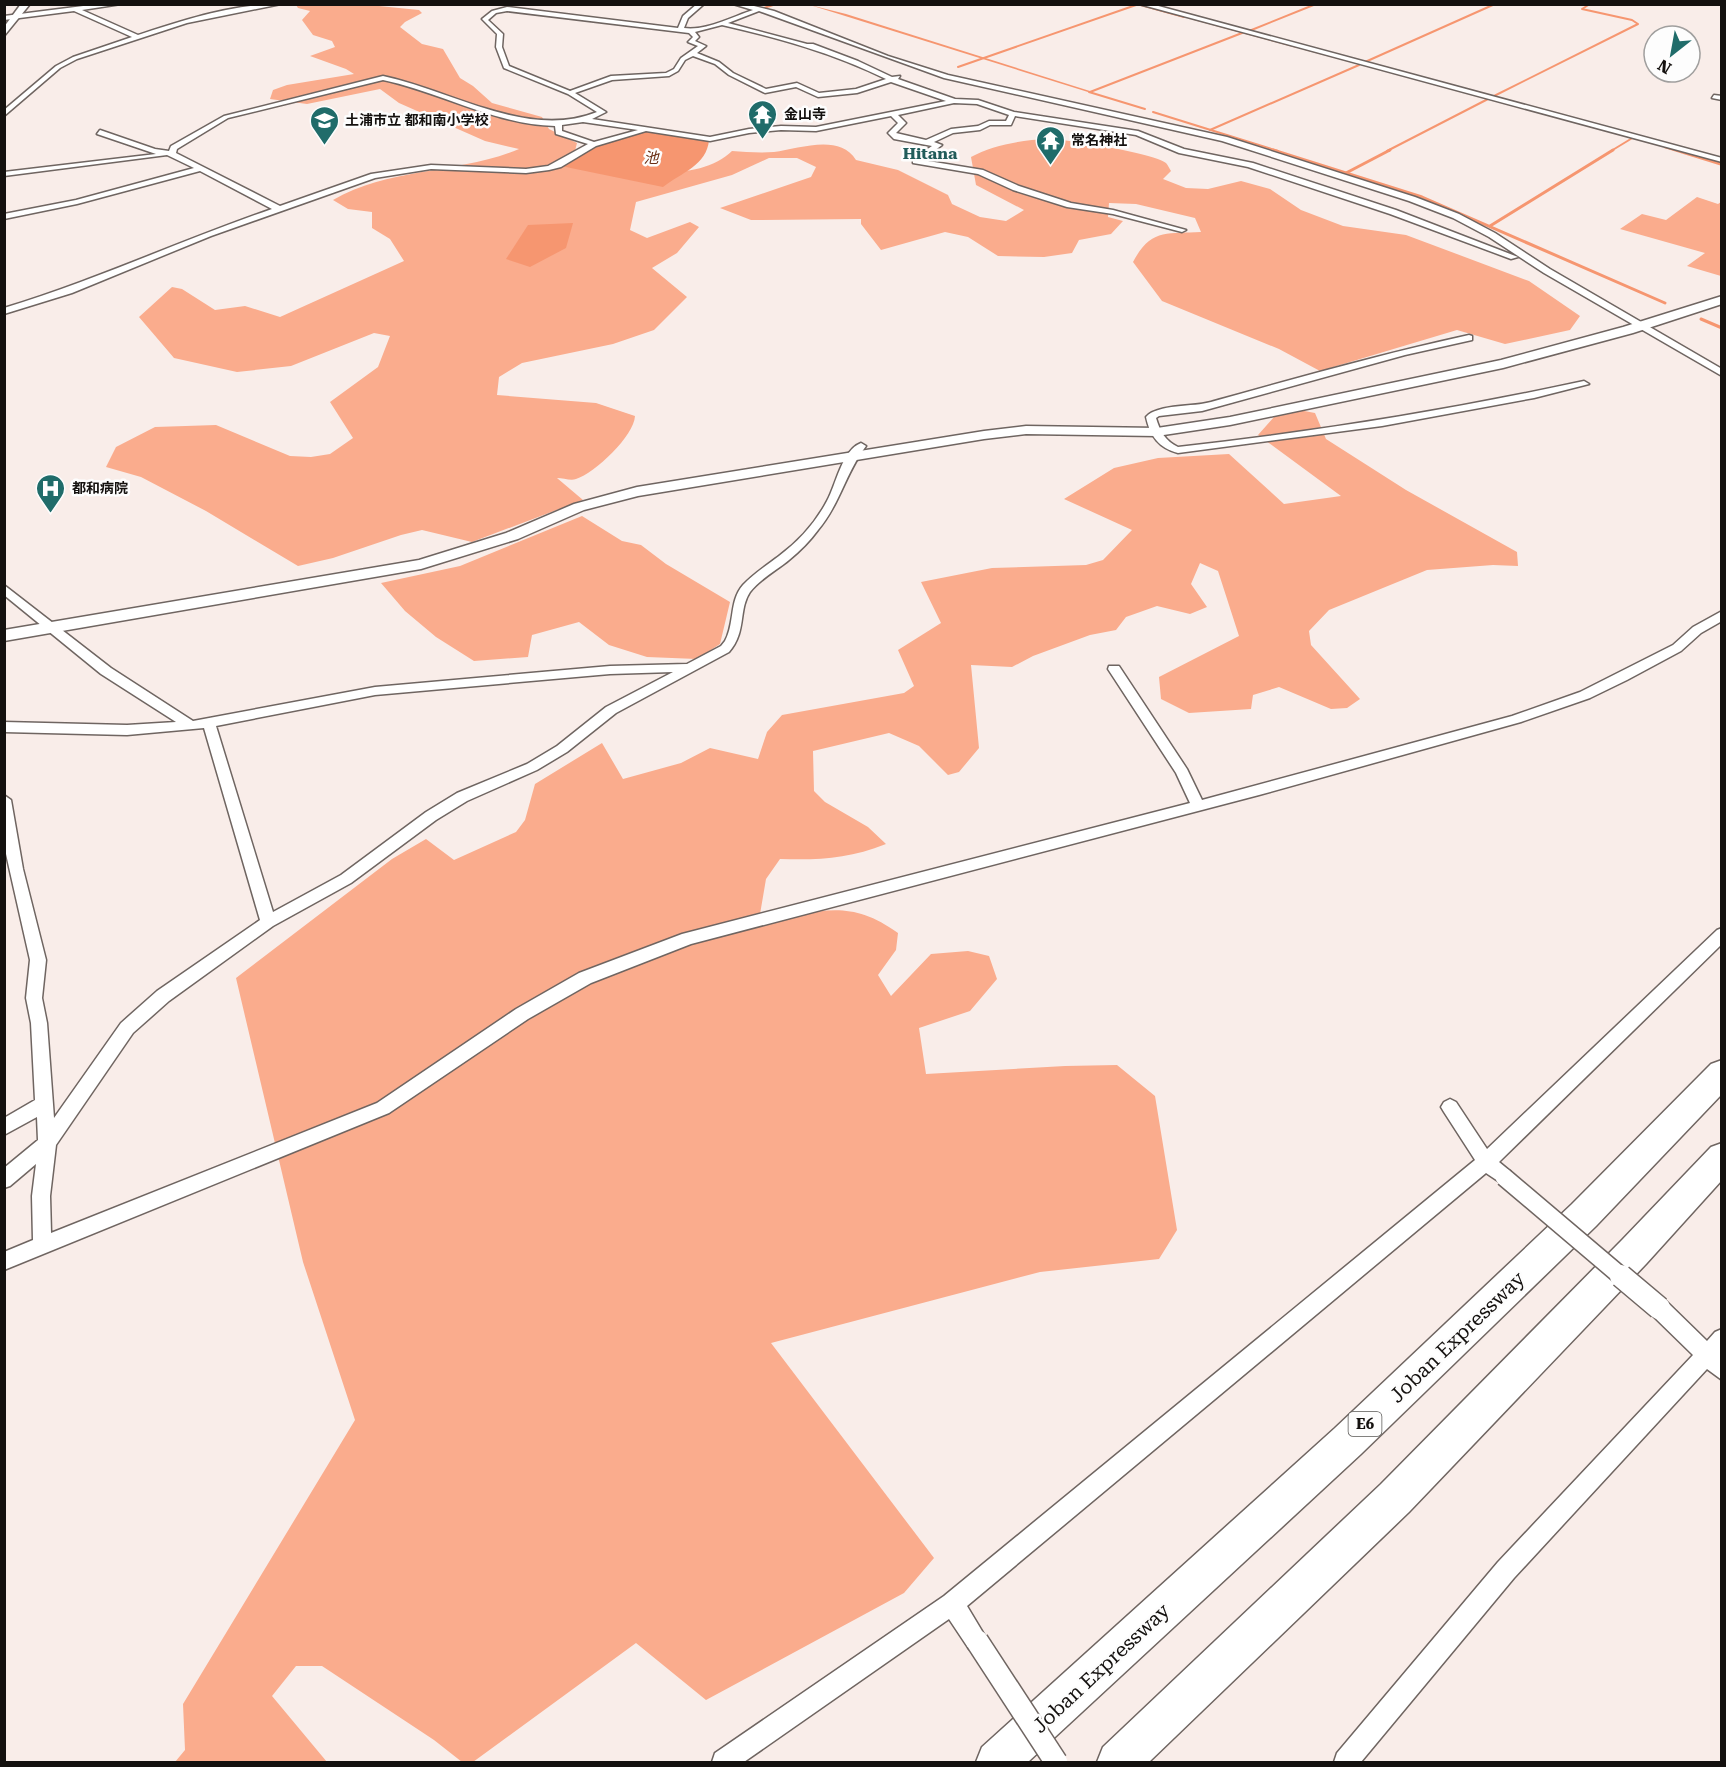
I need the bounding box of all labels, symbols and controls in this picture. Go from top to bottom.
north arrow [1642,24,1702,84]
text: N [1654,55,1675,78]
temple icon: 金山寺 [747,98,779,140]
school or university icon: 土浦市立 都和南小学校 [308,104,340,146]
place label: 金山寺 [784,106,826,122]
place label: 土浦市立 都和南小学校 [345,112,489,128]
temple icon: 常名神社 [1034,124,1066,166]
place label: 常名神社 [1071,132,1127,148]
district label: Hitana [903,144,958,163]
water label: 池 [643,149,660,167]
hospital icon: 都和病院 [35,472,67,514]
place label: 都和病院 [72,480,128,496]
street label: Joban Expressway [1385,1266,1530,1408]
road number: E6 [1348,1412,1382,1436]
street label: Joban Expressway [1028,1598,1175,1738]

